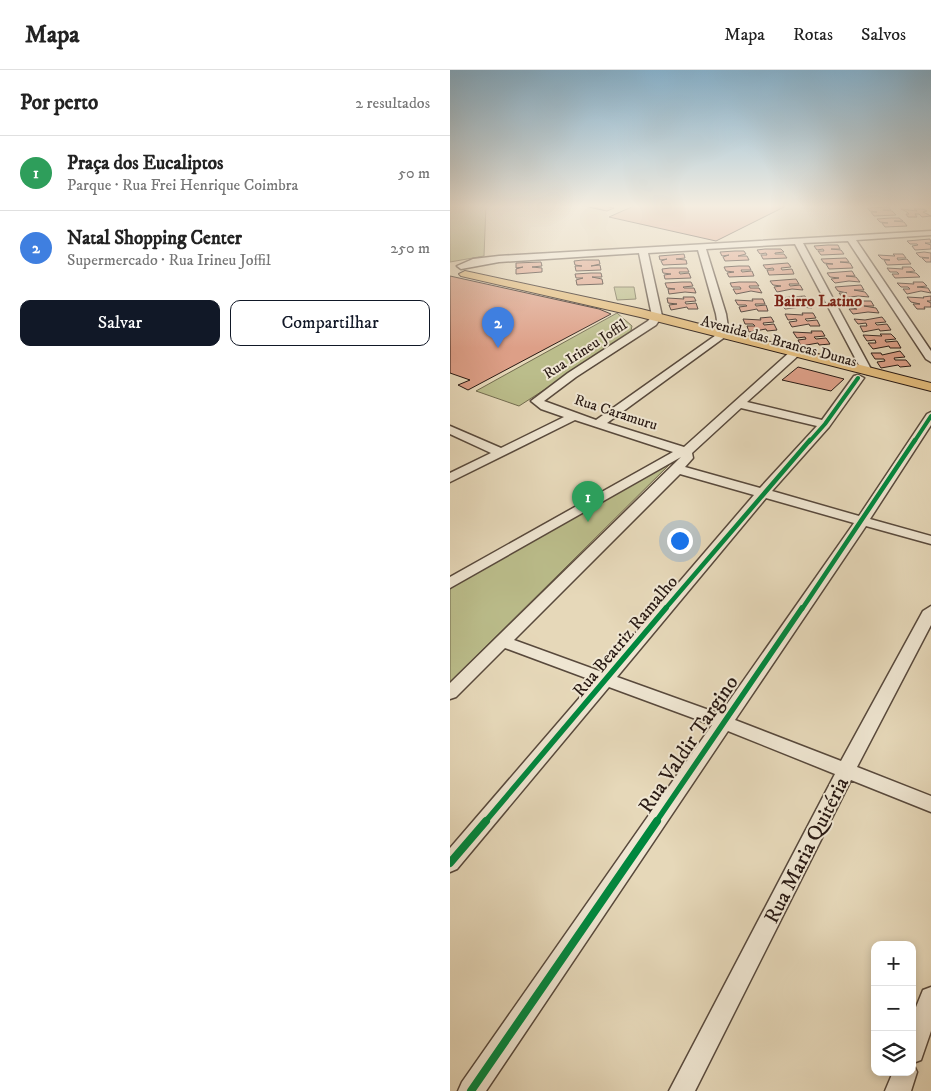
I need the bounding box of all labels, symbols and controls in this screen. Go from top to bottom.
text: Mapa [25,20,79,50]
text: Mapa [724,24,765,46]
text: Rotas [793,24,833,46]
text: Salvos [861,24,906,46]
text: Por perto [20,90,98,116]
text: 2 resultados [355,93,430,113]
text: Praça dos Eucaliptos [67,152,223,175]
text: 1 [33,163,39,183]
text: 50 m [398,163,430,183]
text: Parque · Rua Frei Henrique Coimbra [67,175,298,195]
text: Natal Shopping Center [67,227,242,250]
text: 2 [32,238,40,258]
text: 250 m [390,238,430,258]
text: Supermercado · Rua Irineu Joffil [67,250,271,270]
district label: Bairro Latino [774,291,862,311]
button: Salvar [20,300,220,346]
button: Compartilhar [230,300,430,346]
pin: 2 [482,307,514,348]
street label: Avenida das Brancas Dunas [699,312,859,371]
street label: Rua Irineu Joffil [540,315,631,384]
street label: Rua Caramuru [572,390,660,435]
pin: 1 [572,481,604,522]
your location [667,528,693,554]
street label: Rua Beatriz Ramalho [569,571,683,702]
street label: Rua Valdir Targino [633,671,744,818]
street label: Rua Maria Quitéria [759,773,855,928]
map controls [871,941,916,1076]
button: + [871,941,916,986]
button: − [871,986,916,1031]
button: layers [871,1031,916,1076]

